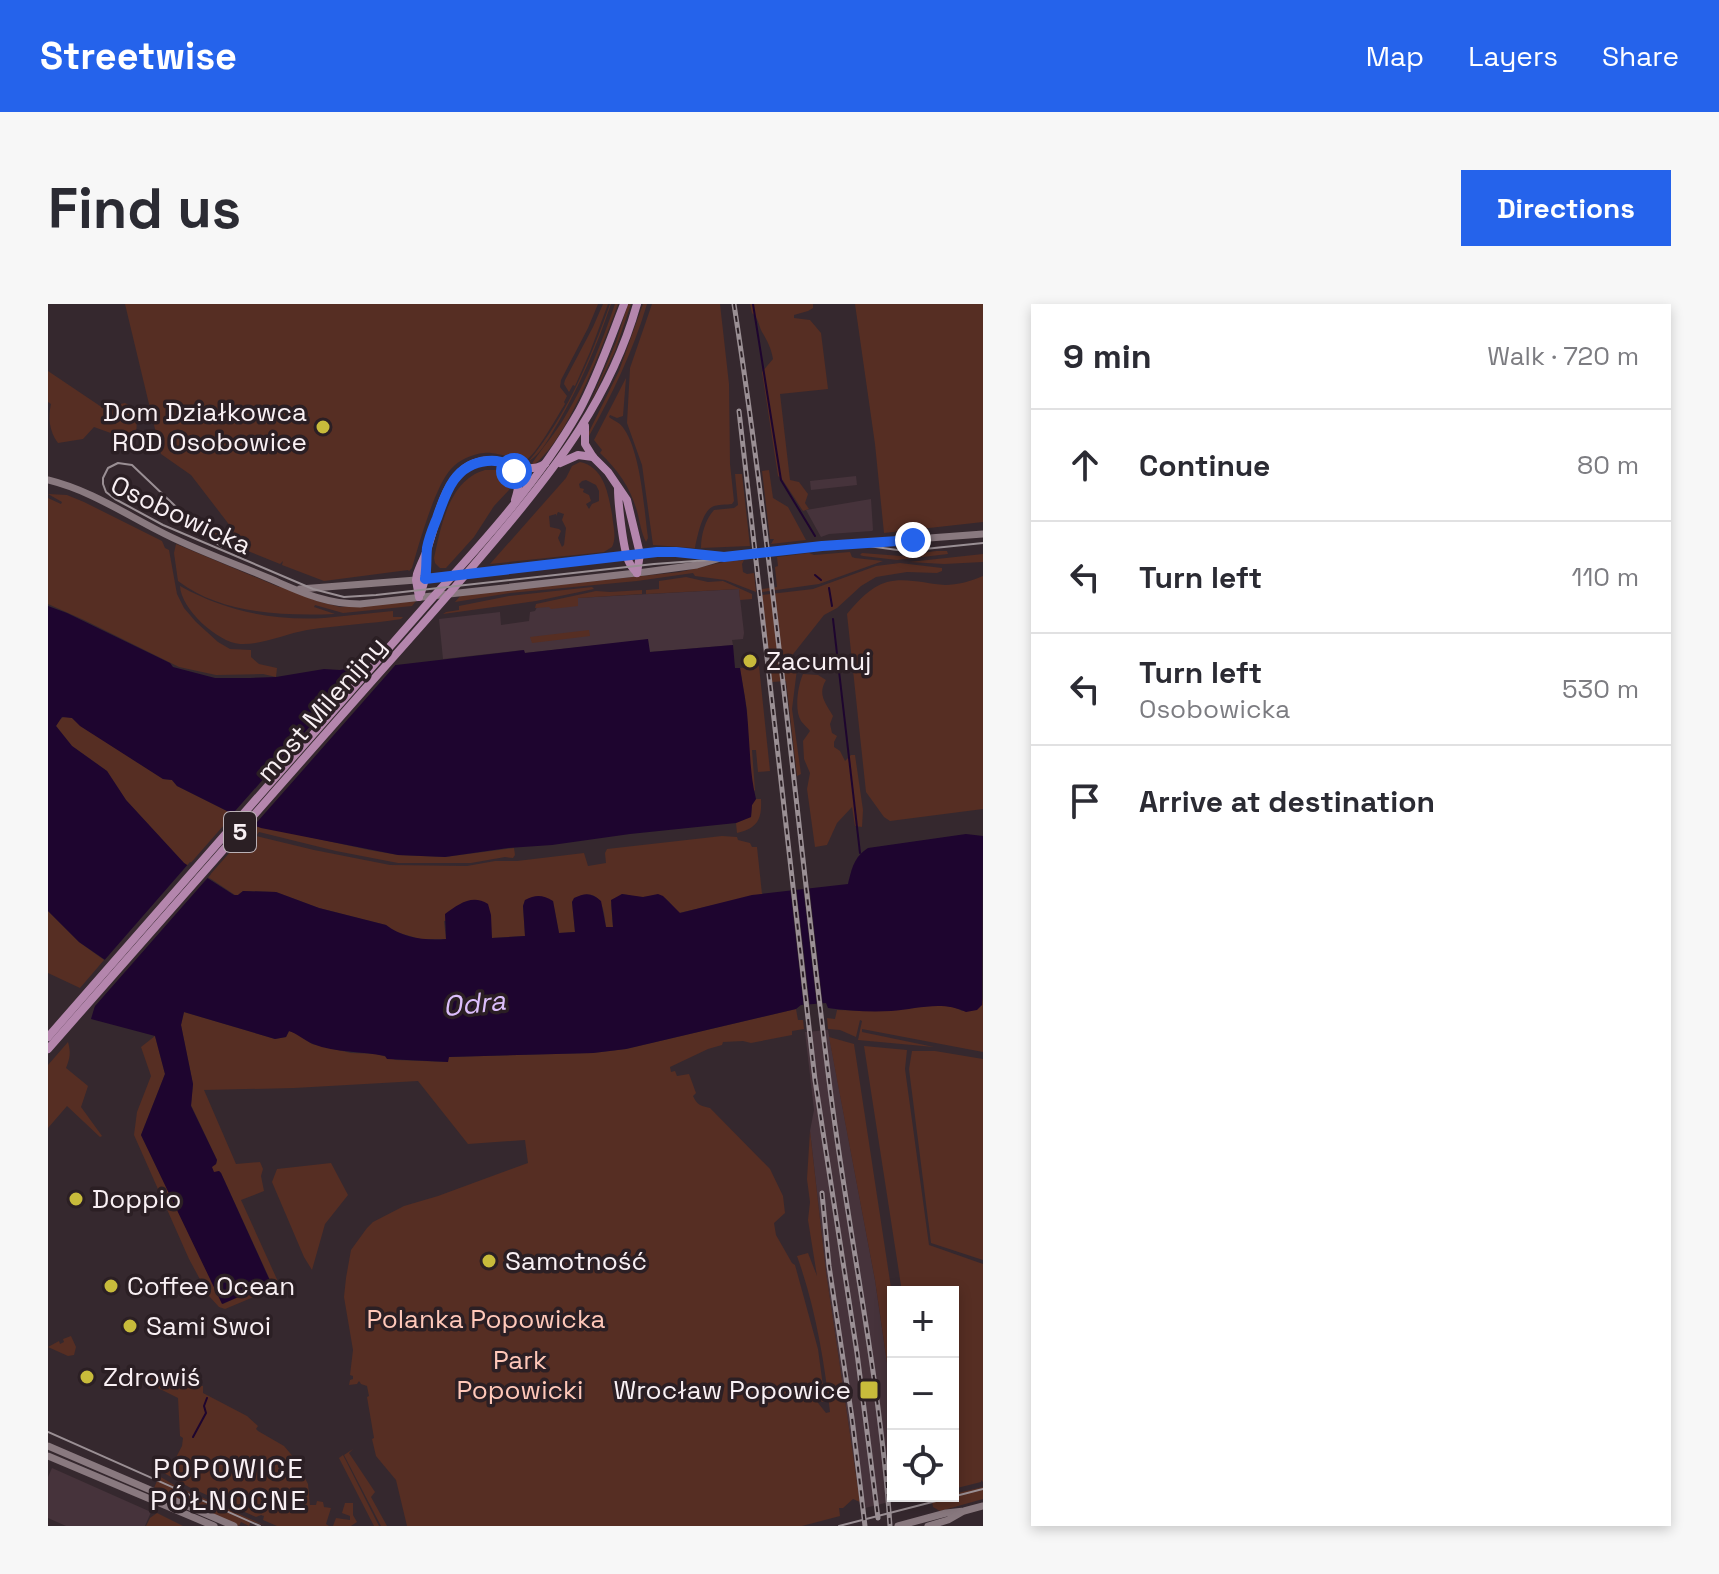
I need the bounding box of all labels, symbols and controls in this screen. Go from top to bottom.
text: Streetwise [40,32,237,80]
text: Map [1366,38,1424,74]
text: Layers [1468,38,1558,74]
text: Share [1602,38,1679,74]
button: Directions [1461,170,1671,246]
text: Find us [48,173,241,244]
text: 9 min [1063,335,1152,378]
text: Walk · 720 m [1487,339,1639,373]
place label: Dom Działkowca ROD Osobowice [103,395,307,459]
marker: Dom Działkowca ROD Osobowice [314,418,332,436]
icon: ahead [1063,443,1107,487]
text: Continue [1139,446,1270,485]
text: 80 m [1577,448,1639,482]
route start [496,453,532,489]
street label: Osobowicka [105,468,257,562]
route end [895,522,931,558]
icon: left [1063,555,1107,599]
text: Turn left [1139,558,1262,597]
text: 110 m [1572,560,1639,594]
street label: most Milenijny [249,629,393,789]
place label: Zacumuj [766,644,872,678]
marker: Zacumuj [741,652,759,670]
text: Turn left [1139,653,1262,692]
icon: left [1063,667,1107,711]
text: 530 m [1562,672,1639,706]
text: Osobowicka [1139,692,1290,726]
icon: arrive [1063,779,1107,823]
text: Arrive at destination [1139,782,1435,821]
road number: 5 [224,812,256,852]
water label: Odra [441,982,508,1024]
place label: Doppio [92,1182,181,1216]
marker: Doppio [67,1190,85,1208]
place label: Samotność [505,1244,647,1278]
marker: Samotność [480,1252,498,1270]
place label: Coffee Ocean [127,1269,295,1303]
marker: Coffee Ocean [102,1277,120,1295]
map controls [887,1286,959,1502]
button: + [887,1286,959,1358]
park label: Polanka Popowicka [366,1302,606,1336]
place label: Sami Swoi [146,1309,271,1343]
marker: Sami Swoi [121,1317,139,1335]
park label: Park Popowicki [457,1343,583,1407]
button: − [887,1358,959,1430]
place label: Zdrowiś [103,1360,200,1394]
marker: Zdrowiś [78,1368,96,1386]
place label: Wrocław Popowice [614,1373,851,1407]
marker: Wrocław Popowice [858,1379,880,1401]
button: locate [887,1430,959,1502]
district label: POPOWICE PÓŁNOCNE [150,1450,308,1518]

